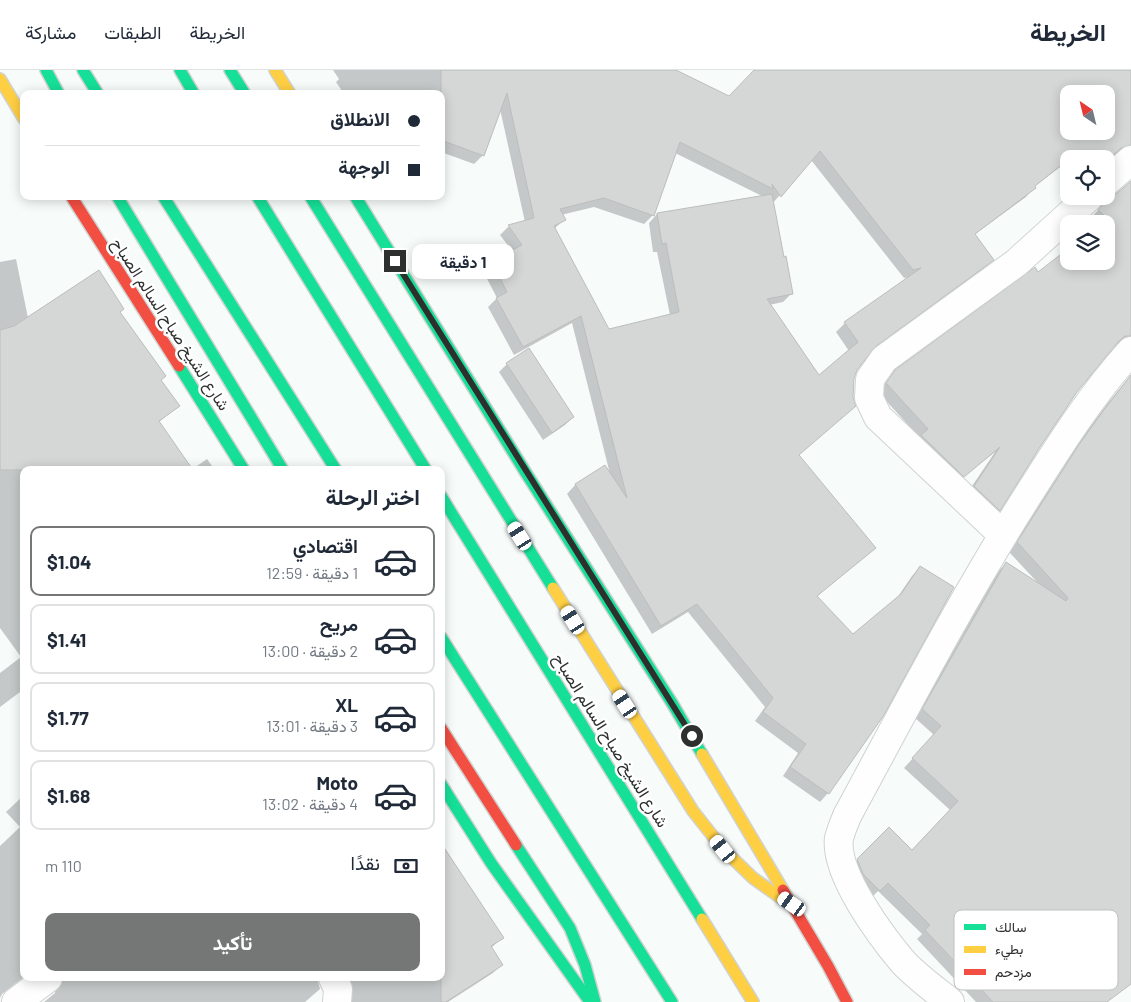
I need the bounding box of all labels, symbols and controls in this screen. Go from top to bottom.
text: الخريطة [1030,17,1106,46]
text: مشاركة [25,21,76,43]
text: الطبقات [104,21,161,43]
text: الخريطة [189,21,245,43]
north arrow [1060,85,1115,140]
map controls [1060,85,1115,270]
text: الانطلاق [330,107,390,130]
button: locate [1060,150,1115,205]
text: الوجهة [338,155,390,178]
button: layers [1060,215,1115,270]
street label: شارع الشيخ صباح السالم الصباح [106,234,234,415]
callout: 1 دقيقة [412,244,515,278]
route end [384,250,406,272]
text: 1 دقيقة [440,252,486,271]
text: اختر الرحلة [325,483,420,509]
car [505,519,534,553]
text: اقتصادي [293,534,358,557]
icon: car [373,539,418,584]
text: $1.04 [47,550,92,573]
text: 1 دقيقة · 12:59 [266,563,358,582]
car [558,603,587,637]
text: مريح [320,612,358,635]
icon: car [373,617,418,662]
text: $1.41 [47,628,86,651]
text: 2 دقيقة · 13:00 [262,641,358,660]
street label: شارع الشيخ صباح السالم الصباح [547,649,673,832]
car [610,687,639,721]
text: XL [335,693,358,716]
icon: car [373,695,418,740]
text: $1.77 [47,706,89,729]
text: 3 دقيقة · 13:01 [266,716,358,735]
route start [681,725,703,747]
text: Moto [316,771,358,794]
icon: car [373,773,418,818]
text: $1.68 [47,784,90,807]
text: 4 دقيقة · 13:02 [262,794,358,813]
car [707,833,738,865]
text: نقدًا [351,851,380,874]
icon: cash [392,852,420,880]
text: 110 m [45,856,82,875]
car [775,889,808,919]
legend [954,910,1118,990]
button: تأكيد [45,913,420,971]
text: سالك [995,918,1026,935]
text: بطيء [995,940,1023,961]
text: مزدحم [995,963,1032,981]

